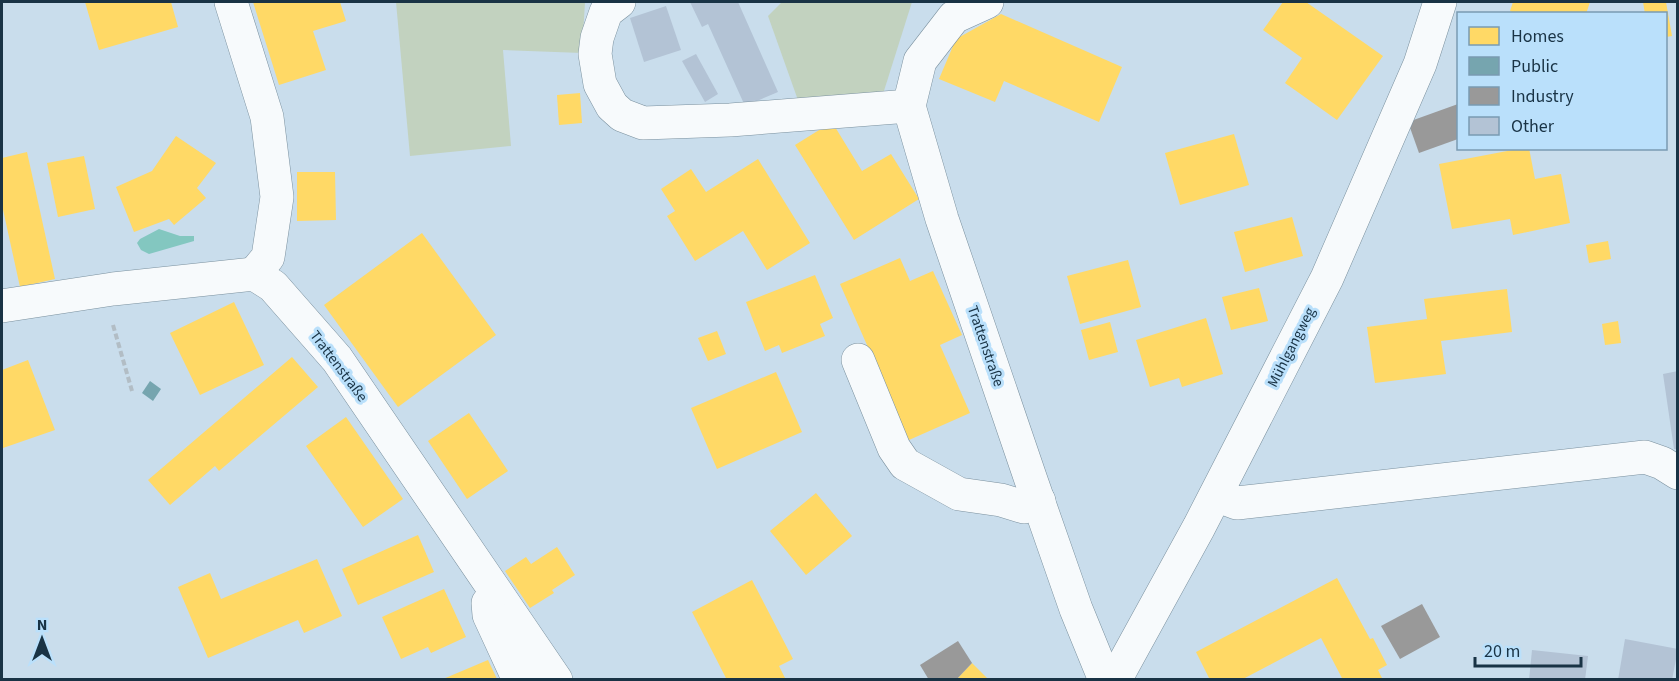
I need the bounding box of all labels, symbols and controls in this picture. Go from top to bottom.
legend [1457,12,1667,150]
text: Homes [1511,24,1564,49]
text: Public [1511,54,1558,79]
text: Industry [1511,84,1574,109]
text: Other [1511,114,1555,139]
street label: Trattenstraße [962,303,1009,389]
street label: Mühlgangweg [1262,303,1321,391]
street label: Trattenstraße [305,326,372,406]
north arrow [12,609,72,669]
text: N [37,614,47,636]
scale bar [1475,630,1582,668]
text: 20 m [1484,639,1520,664]

